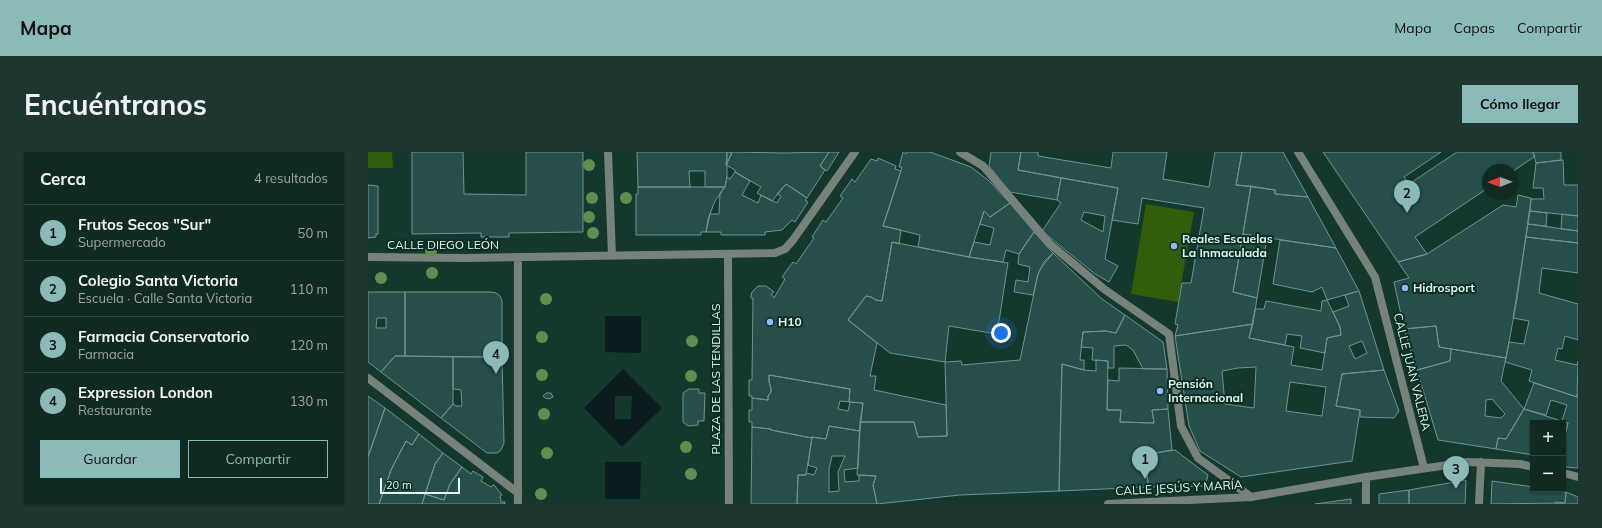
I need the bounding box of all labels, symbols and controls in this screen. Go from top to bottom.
text: Mapa [20,16,72,40]
text: Mapa [1394,19,1432,37]
text: Capas [1454,19,1495,37]
text: Compartir [1517,19,1582,37]
button: Cómo llegar [1462,85,1578,123]
text: Encuéntranos [24,87,207,122]
north arrow [1482,164,1518,200]
text: Cerca [40,168,86,189]
text: 4 resultados [254,170,328,186]
pin: 2 [1394,180,1420,213]
text: Frutos Secos "Sur" [78,215,211,234]
text: 1 [49,225,57,241]
text: 50 m [298,225,328,241]
place label: Reales Escuelas La Inmaculada [1182,231,1273,260]
text: Supermercado [78,234,166,250]
street label: CALLE DIEGO LEÓN [387,237,499,252]
marker: Reales Escuelas La Inmaculada [1169,241,1179,251]
text: Colegio Santa Victoria [78,271,238,290]
place label: Hidrosport [1413,280,1475,295]
text: 2 [49,281,57,297]
text: 110 m [290,281,328,297]
marker: Hidrosport [1400,283,1410,293]
text: Escuela · Calle Santa Victoria [78,290,252,306]
street label: PLAZA DE LAS TENDILLAS [708,304,723,455]
street label: CALLE JUAN VALERA [1391,311,1434,432]
place label: H10 [778,314,802,329]
marker: H10 [765,317,775,327]
your location [991,323,1011,343]
text: Farmacia Conservatorio [78,327,249,346]
text: 3 [49,337,57,353]
text: 120 m [290,337,328,353]
pin: 4 [483,341,509,374]
text: Farmacia [78,346,134,362]
place label: Pensión Internacional [1168,376,1243,405]
text: Expression London [78,383,213,402]
marker: Pensión Internacional [1155,386,1165,396]
text: 4 [49,393,57,409]
text: 130 m [290,393,328,409]
text: Restaurante [78,402,152,418]
map controls [1530,420,1566,492]
button: + [1530,420,1566,456]
button: Guardar [40,440,180,478]
button: Compartir [188,440,328,478]
pin: 1 [1132,446,1158,479]
pin: 3 [1443,456,1469,489]
button: − [1530,456,1566,492]
scale bar [380,476,460,495]
street label: CALLE JESÚS Y MARÍA [1115,477,1243,498]
text: 20 m [386,478,412,492]

